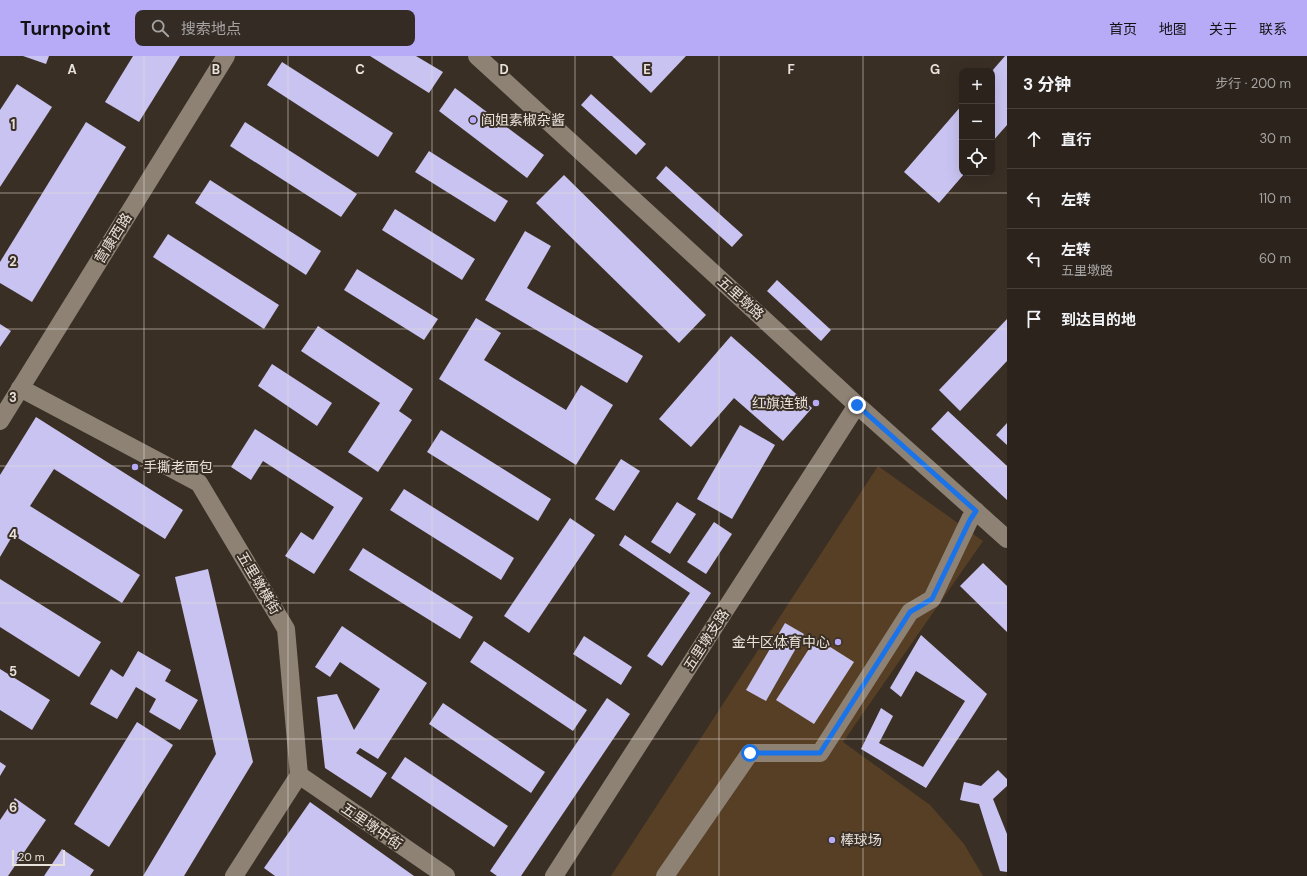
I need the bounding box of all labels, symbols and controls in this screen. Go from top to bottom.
search box [135,10,415,46]
text: Turnpoint [20,16,111,41]
icon: search [149,17,171,39]
text: 搜索地点 [181,19,241,39]
text: 首页 [1109,20,1137,38]
text: 地图 [1159,20,1187,38]
text: 关于 [1209,20,1237,38]
text: 联系 [1259,20,1287,38]
text: A [67,61,77,78]
text: B [212,61,220,78]
text: C [355,61,365,78]
text: D [499,61,509,78]
text: E [643,61,651,78]
text: F [787,61,795,78]
text: G [930,61,940,78]
map controls [959,68,995,176]
button: + [959,68,995,104]
text: 3 分钟 [1023,73,1071,95]
text: 步行 · 200 m [1215,75,1291,92]
button: − [959,104,995,140]
place label: 阎姐素椒杂酱 [481,111,565,129]
marker: 阎姐素椒杂酱 [468,115,478,125]
text: 1 [11,116,15,133]
icon: ahead [1023,128,1045,150]
text: 直行 [1061,130,1091,150]
text: 30 m [1259,130,1291,147]
button: locate [959,140,995,176]
icon: left [1023,188,1045,210]
text: 左转 [1061,190,1091,210]
text: 110 m [1259,190,1291,207]
street label: 营康西路 [91,209,135,267]
text: 左转 [1061,240,1091,260]
icon: left [1023,248,1045,270]
text: 60 m [1259,250,1291,267]
text: 2 [9,253,17,270]
text: 五里墩路 [1061,262,1113,279]
street label: 五里墩路 [714,273,768,323]
icon: arrive [1023,308,1045,330]
text: 到达目的地 [1061,310,1136,330]
text: 3 [9,389,17,406]
place label: 红旗连锁 [752,394,808,412]
route end [848,396,866,414]
marker: 红旗连锁 [811,398,821,408]
place label: 手撕老面包 [143,458,213,476]
marker: 手撕老面包 [130,462,140,472]
text: 4 [9,526,17,543]
street label: 五里墩横街 [233,548,285,618]
street label: 五里墩支路 [679,606,733,674]
place label: 金牛区体育中心 [732,633,830,651]
marker: 金牛区体育中心 [833,637,843,647]
text: 5 [9,663,17,680]
route start [741,744,759,762]
text: 6 [9,799,17,816]
street label: 五里墩中街 [338,799,406,853]
place label: 棒球场 [840,831,882,849]
marker: 棒球场 [827,835,837,845]
scale bar [12,848,65,867]
text: 20 m [18,850,44,864]

